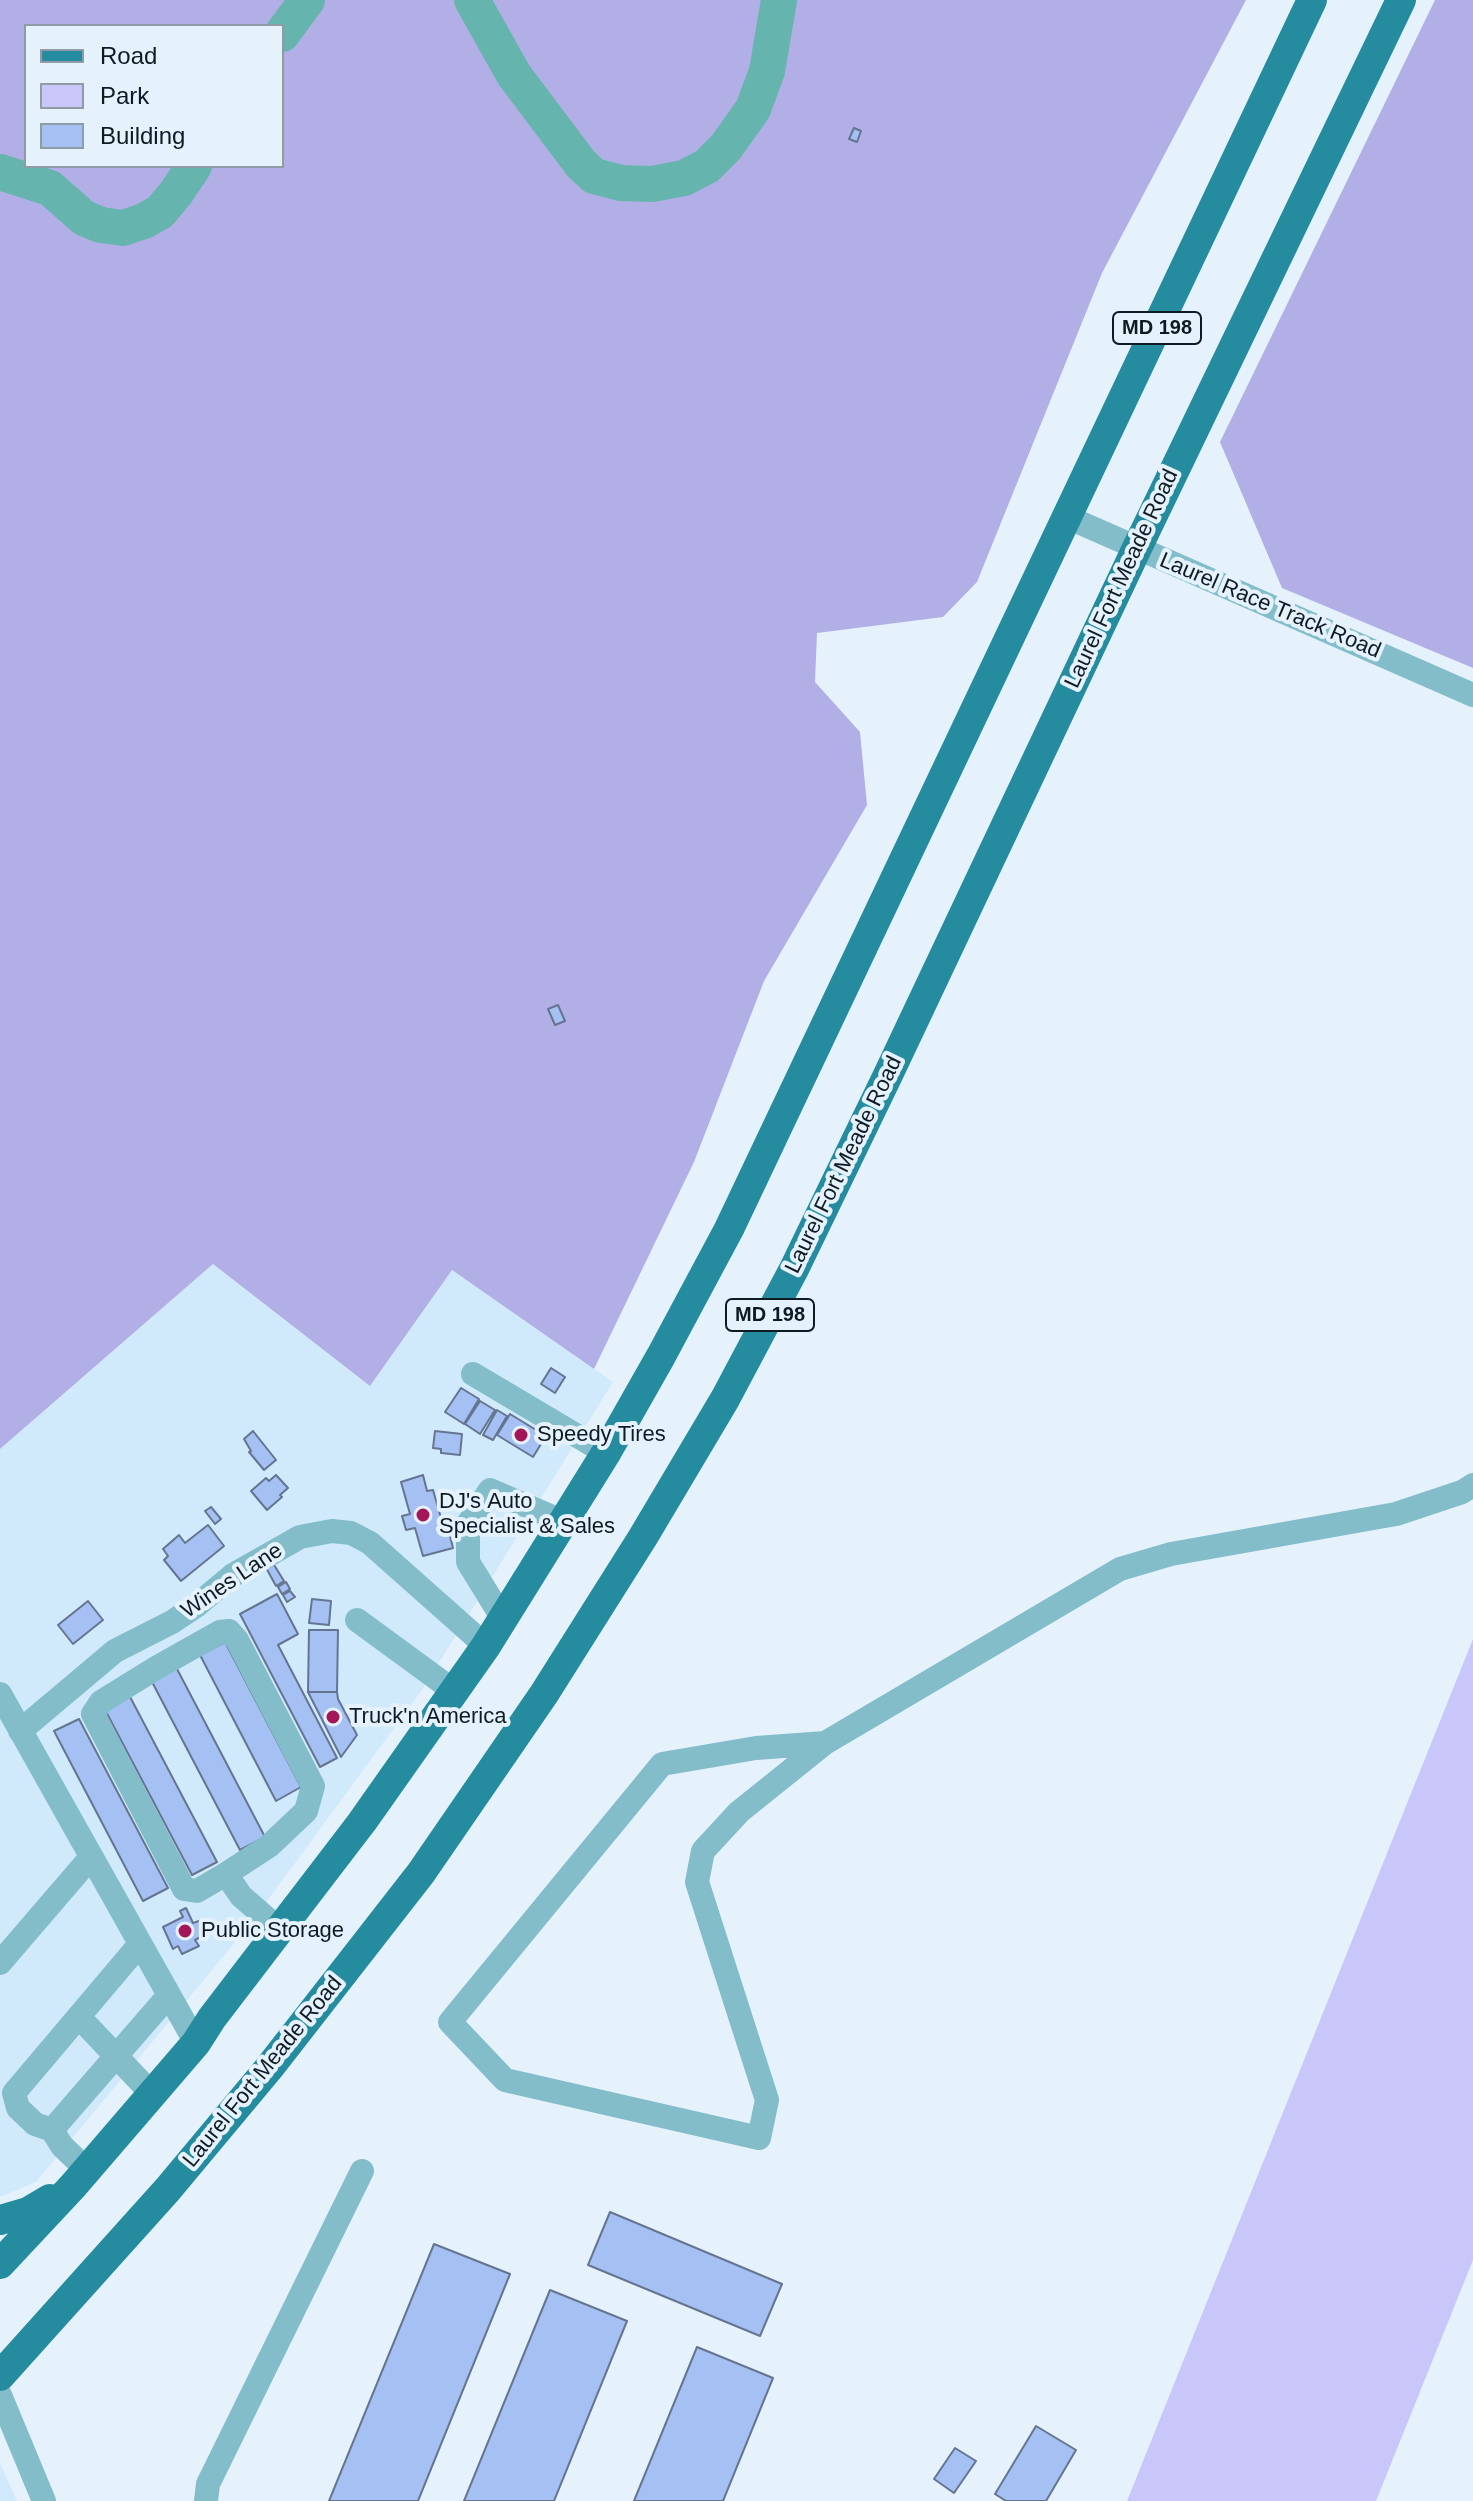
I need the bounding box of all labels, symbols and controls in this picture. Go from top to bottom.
legend [24,24,284,168]
text: Road [100,42,157,69]
text: Park [100,82,149,109]
text: Building [100,122,185,149]
road number: MD 198 [1113,312,1201,344]
street label: Laurel Fort Meade Road [1060,465,1184,693]
street label: Laurel Race Track Road [1155,547,1385,665]
street label: Laurel Fort Meade Road [780,1052,908,1278]
road number: MD 198 [726,1299,814,1331]
place label: Speedy Tires [537,1422,666,1448]
marker: Speedy Tires [512,1426,530,1444]
place label: DJ's Auto Specialist & Sales [439,1489,615,1540]
marker: DJ's Auto Specialist & Sales [414,1506,432,1524]
street label: Wines Lane [176,1538,288,1624]
place label: Truck'n America [349,1704,506,1730]
marker: Truck'n America [324,1708,342,1726]
place label: Public Storage [201,1918,344,1944]
marker: Public Storage [176,1922,194,1940]
street label: Laurel Fort Meade Road [178,1971,348,2173]

